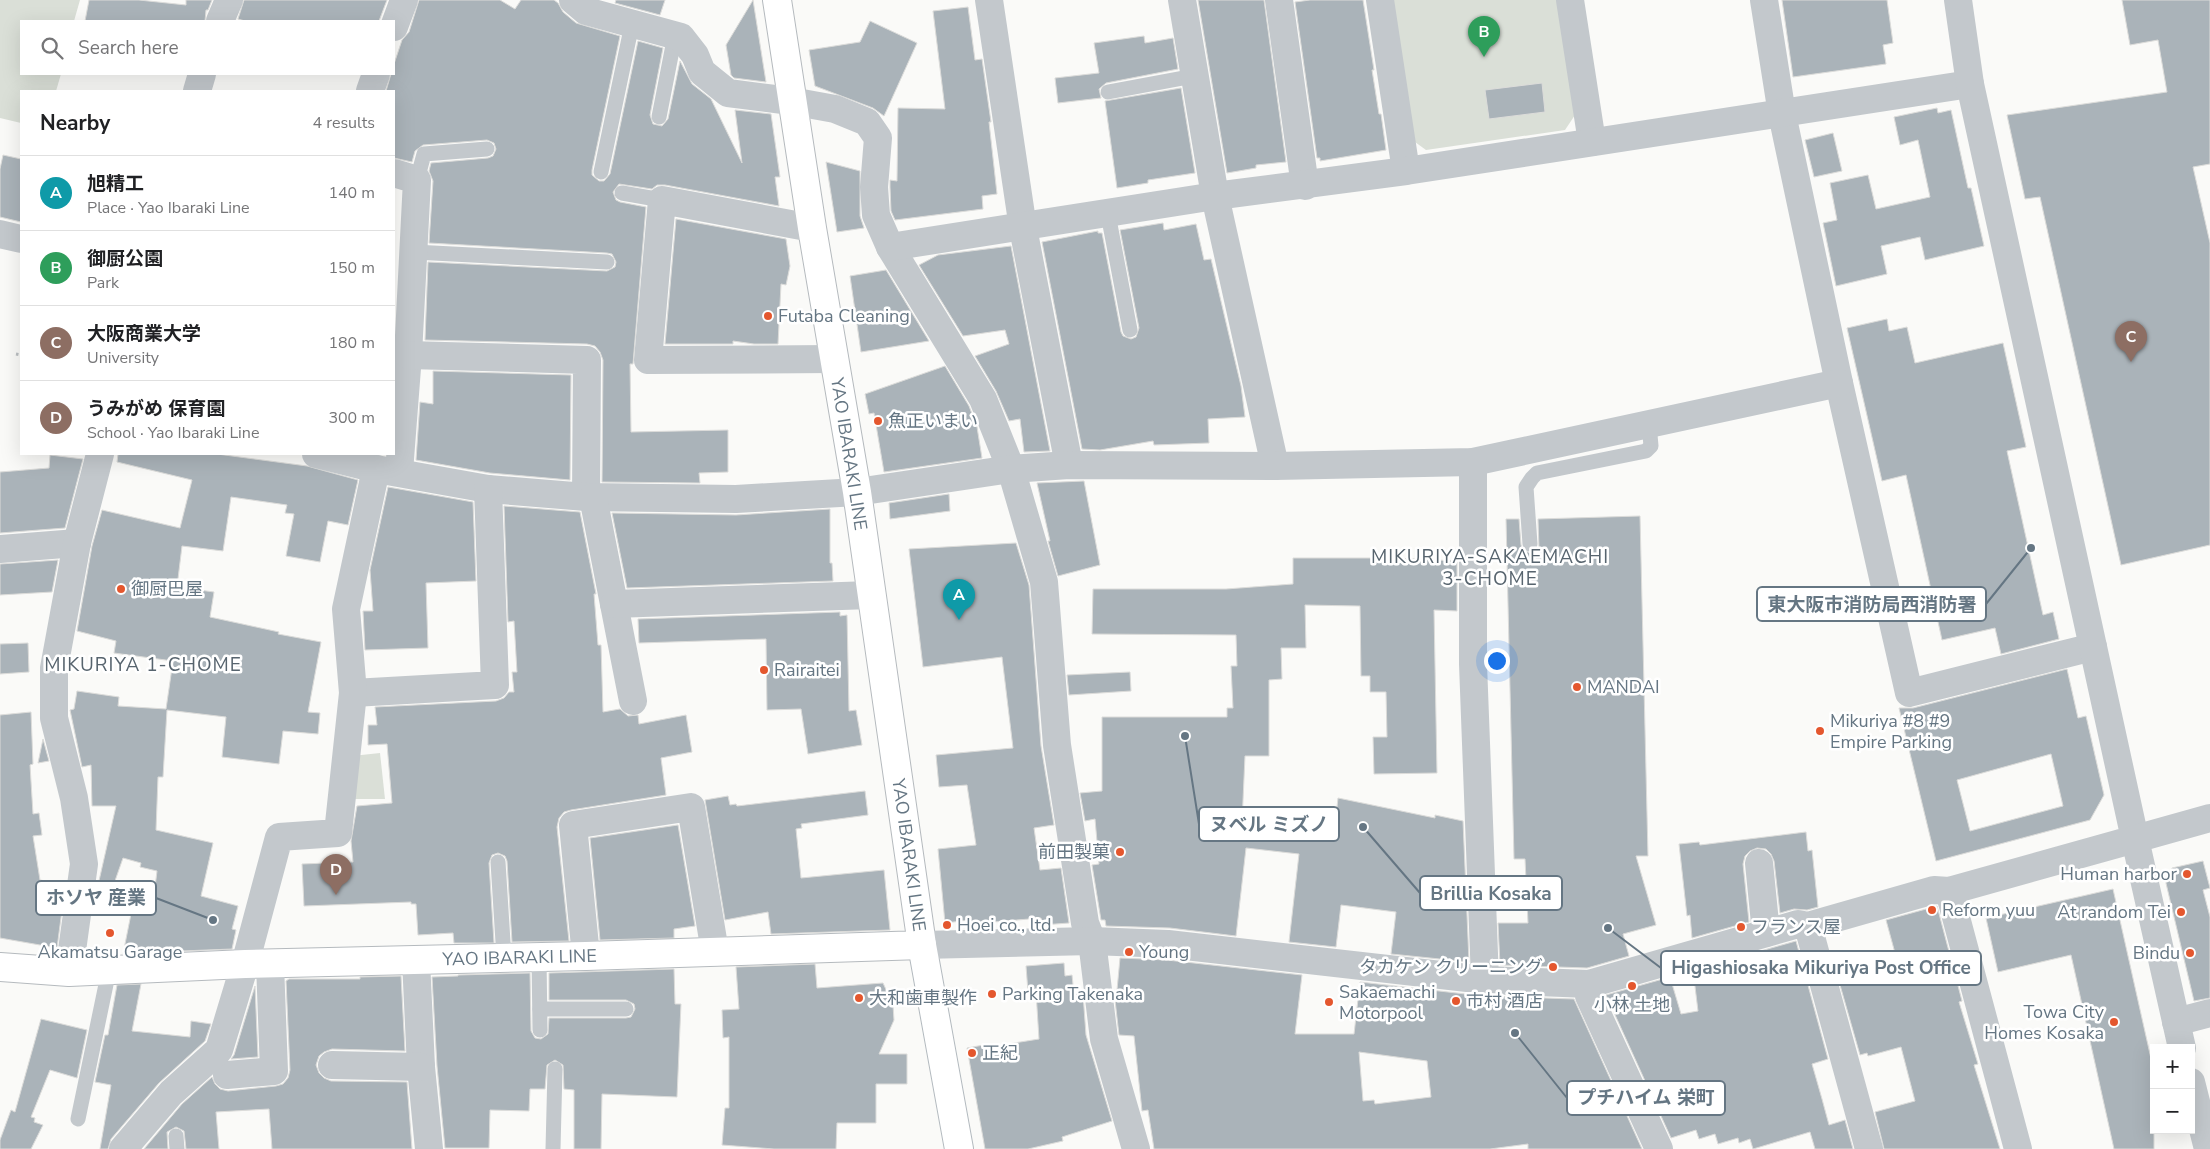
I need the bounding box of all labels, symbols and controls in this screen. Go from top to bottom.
pin: B [1468,16,1500,57]
search box [20,20,395,75]
icon: search [38,34,66,62]
text: Search here [78,35,179,61]
text: Nearby [40,109,110,137]
text: 4 results [313,112,375,134]
text: 旭精工 [87,171,144,197]
text: A [50,182,62,204]
text: 140 m [328,182,375,204]
text: Place · Yao Ibaraki Line [87,197,250,219]
text: 御厨公園 [87,246,163,272]
text: B [50,257,62,279]
text: 150 m [328,257,375,279]
text: Park [87,272,119,294]
place label: Futaba Cleaning [778,304,910,328]
marker: Futaba Cleaning [762,310,774,322]
text: 大阪商業大学 [87,321,201,347]
pin: C [2115,321,2147,362]
text: C [51,332,61,354]
text: 180 m [328,332,375,354]
text: University [87,347,159,369]
street label: YAO IBARAKI LINE [825,375,873,532]
text: うみがめ 保育園 [87,396,225,422]
text: D [50,407,62,429]
text: 300 m [328,407,375,429]
place label: 魚正いまい [888,409,978,433]
marker: 魚正いまい [872,415,884,427]
text: School · Yao Ibaraki Line [87,422,259,444]
district label: MIKURIYA-SAKAEMACHI 3-CHOME [1371,544,1609,592]
place label: 御厨巴屋 [131,577,203,601]
pin: A [943,579,975,620]
marker: 御厨巴屋 [115,583,127,595]
callout: 東大阪市消防局西消防署 [1757,587,1986,621]
text: 東大阪市消防局西消防署 [1767,592,1977,618]
your location [1484,648,1510,674]
district label: MIKURIYA 1-CHOME [44,652,242,678]
place label: Rairaitei [774,658,840,682]
marker: Rairaitei [758,664,770,676]
place label: MANDAI [1587,675,1660,699]
marker: MANDAI [1571,681,1583,693]
place label: Mikuriya #8 #9 Empire Parking [1830,709,1952,754]
marker: Mikuriya #8 #9 Empire Parking [1814,725,1826,737]
street label: YAO IBARAKI LINE [886,776,932,933]
callout: ヌベル ミズノ [1199,807,1339,841]
text: ヌベル ミズノ [1209,812,1329,838]
place label: 前田製菓 [1038,840,1110,864]
marker: 前田製菓 [1114,846,1126,858]
pin: D [320,854,352,895]
place label: Human harbor [2060,862,2178,886]
marker: Human harbor [2181,868,2193,880]
callout: Brillia Kosaka [1420,876,1562,910]
callout: ホソヤ 産業 [36,881,156,915]
text: Brillia Kosaka [1430,881,1552,907]
text: ホソヤ 産業 [46,885,146,911]
place label: Reform yuu [1942,898,2035,922]
place label: At random Tei [2057,900,2171,924]
marker: Reform yuu [1926,904,1938,916]
marker: At random Tei [2175,906,2187,918]
place label: Hoei co., ltd. [957,913,1056,937]
place label: フランス屋 [1751,915,1841,939]
marker: Hoei co., ltd. [941,919,953,931]
marker: フランス屋 [1735,921,1747,933]
marker: Akamatsu Garage [104,927,116,939]
place label: Akamatsu Garage [38,940,182,964]
place label: Young [1138,940,1189,964]
place label: Bindu [2133,941,2180,965]
street label: YAO IBARAKI LINE [441,944,597,971]
marker: Young [1123,946,1135,958]
marker: Bindu [2184,947,2196,959]
callout: Higashiosaka Mikuriya Post Office [1661,951,1981,985]
place label: タカケン クリーニング [1359,955,1543,979]
text: Higashiosaka Mikuriya Post Office [1671,955,1971,981]
marker: タカケン クリーニング [1547,961,1559,973]
place label: Sakaemachi Motorpool [1339,980,1435,1025]
marker: 小林 土地 [1626,980,1638,992]
place label: Parking Takenaka [1002,982,1143,1006]
place label: 大和歯車製作 [869,986,977,1010]
marker: Parking Takenaka [986,988,998,1000]
place label: 市村 酒店 [1466,989,1543,1013]
marker: 大和歯車製作 [853,992,865,1004]
place label: 小林 土地 [1594,993,1670,1017]
marker: 市村 酒店 [1450,995,1462,1007]
marker: Sakaemachi Motorpool [1323,996,1335,1008]
place label: Towa City Homes Kosaka [1984,1000,2105,1045]
marker: Towa City Homes Kosaka [2108,1016,2120,1028]
place label: 正紀 [982,1041,1018,1065]
map controls [2150,1044,2195,1134]
button: + [2150,1044,2195,1089]
marker: 正紀 [966,1047,978,1059]
callout: プチハイム 栄町 [1567,1081,1725,1115]
text: プチハイム 栄町 [1577,1085,1715,1111]
button: − [2150,1089,2195,1134]

